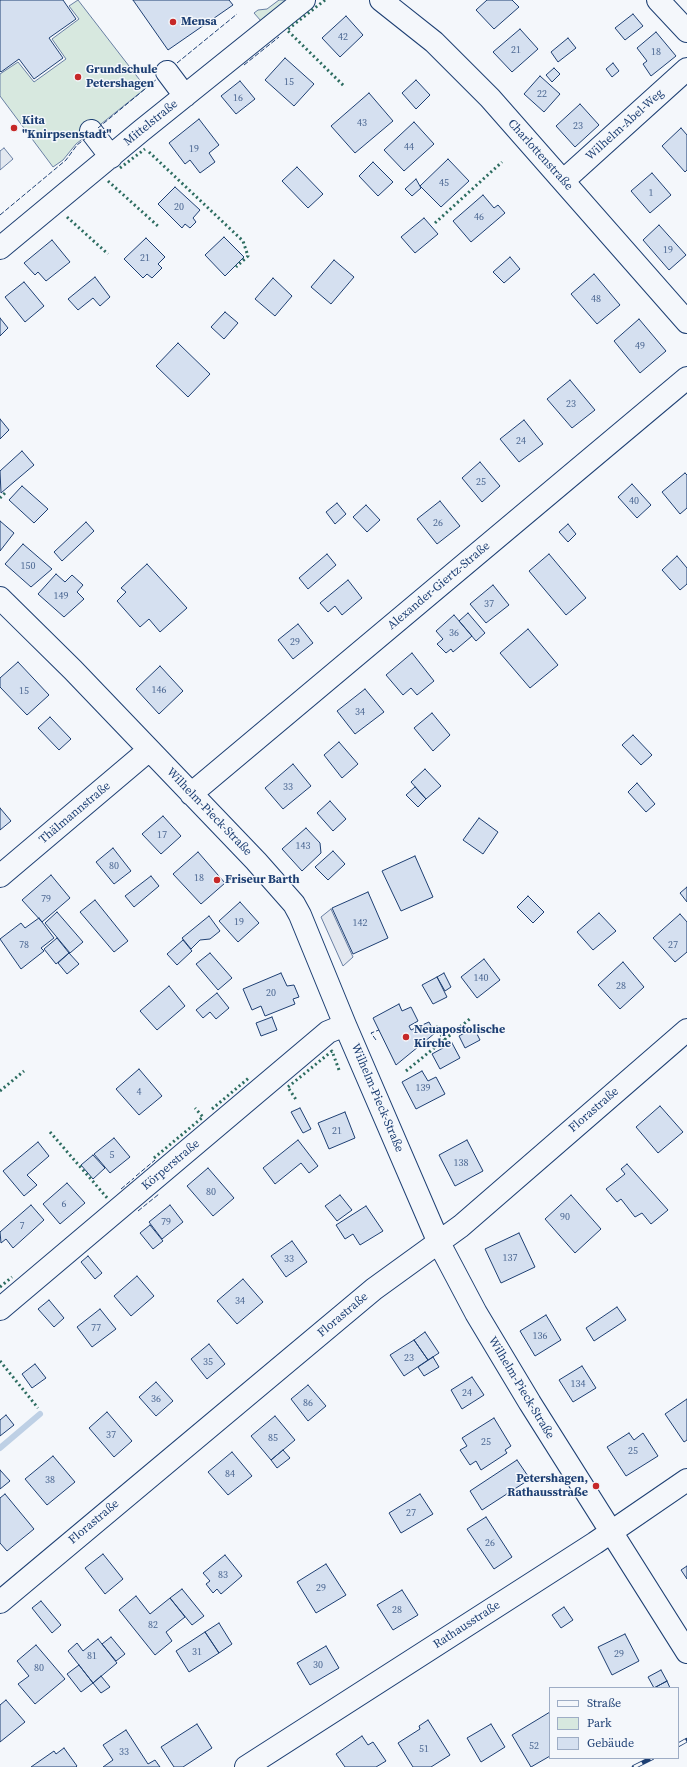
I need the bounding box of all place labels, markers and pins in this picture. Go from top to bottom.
place label: Mensa [181,15,217,29]
marker: Mensa [168,17,178,27]
place label: Grundschule Petershagen [86,63,158,91]
marker: Grundschule Petershagen [73,72,83,82]
place label: Kita "Knirpsenstadt" [22,114,112,142]
marker: Kita "Knirpsenstadt" [9,123,19,133]
place label: Friseur Barth [225,873,300,887]
marker: Friseur Barth [212,875,222,885]
place label: Neuapostolische Kirche [414,1023,505,1051]
marker: Neuapostolische Kirche [401,1032,411,1042]
place label: Petershagen, Rathausstraße [507,1472,588,1500]
marker: Petershagen, Rathausstraße [591,1481,601,1491]

